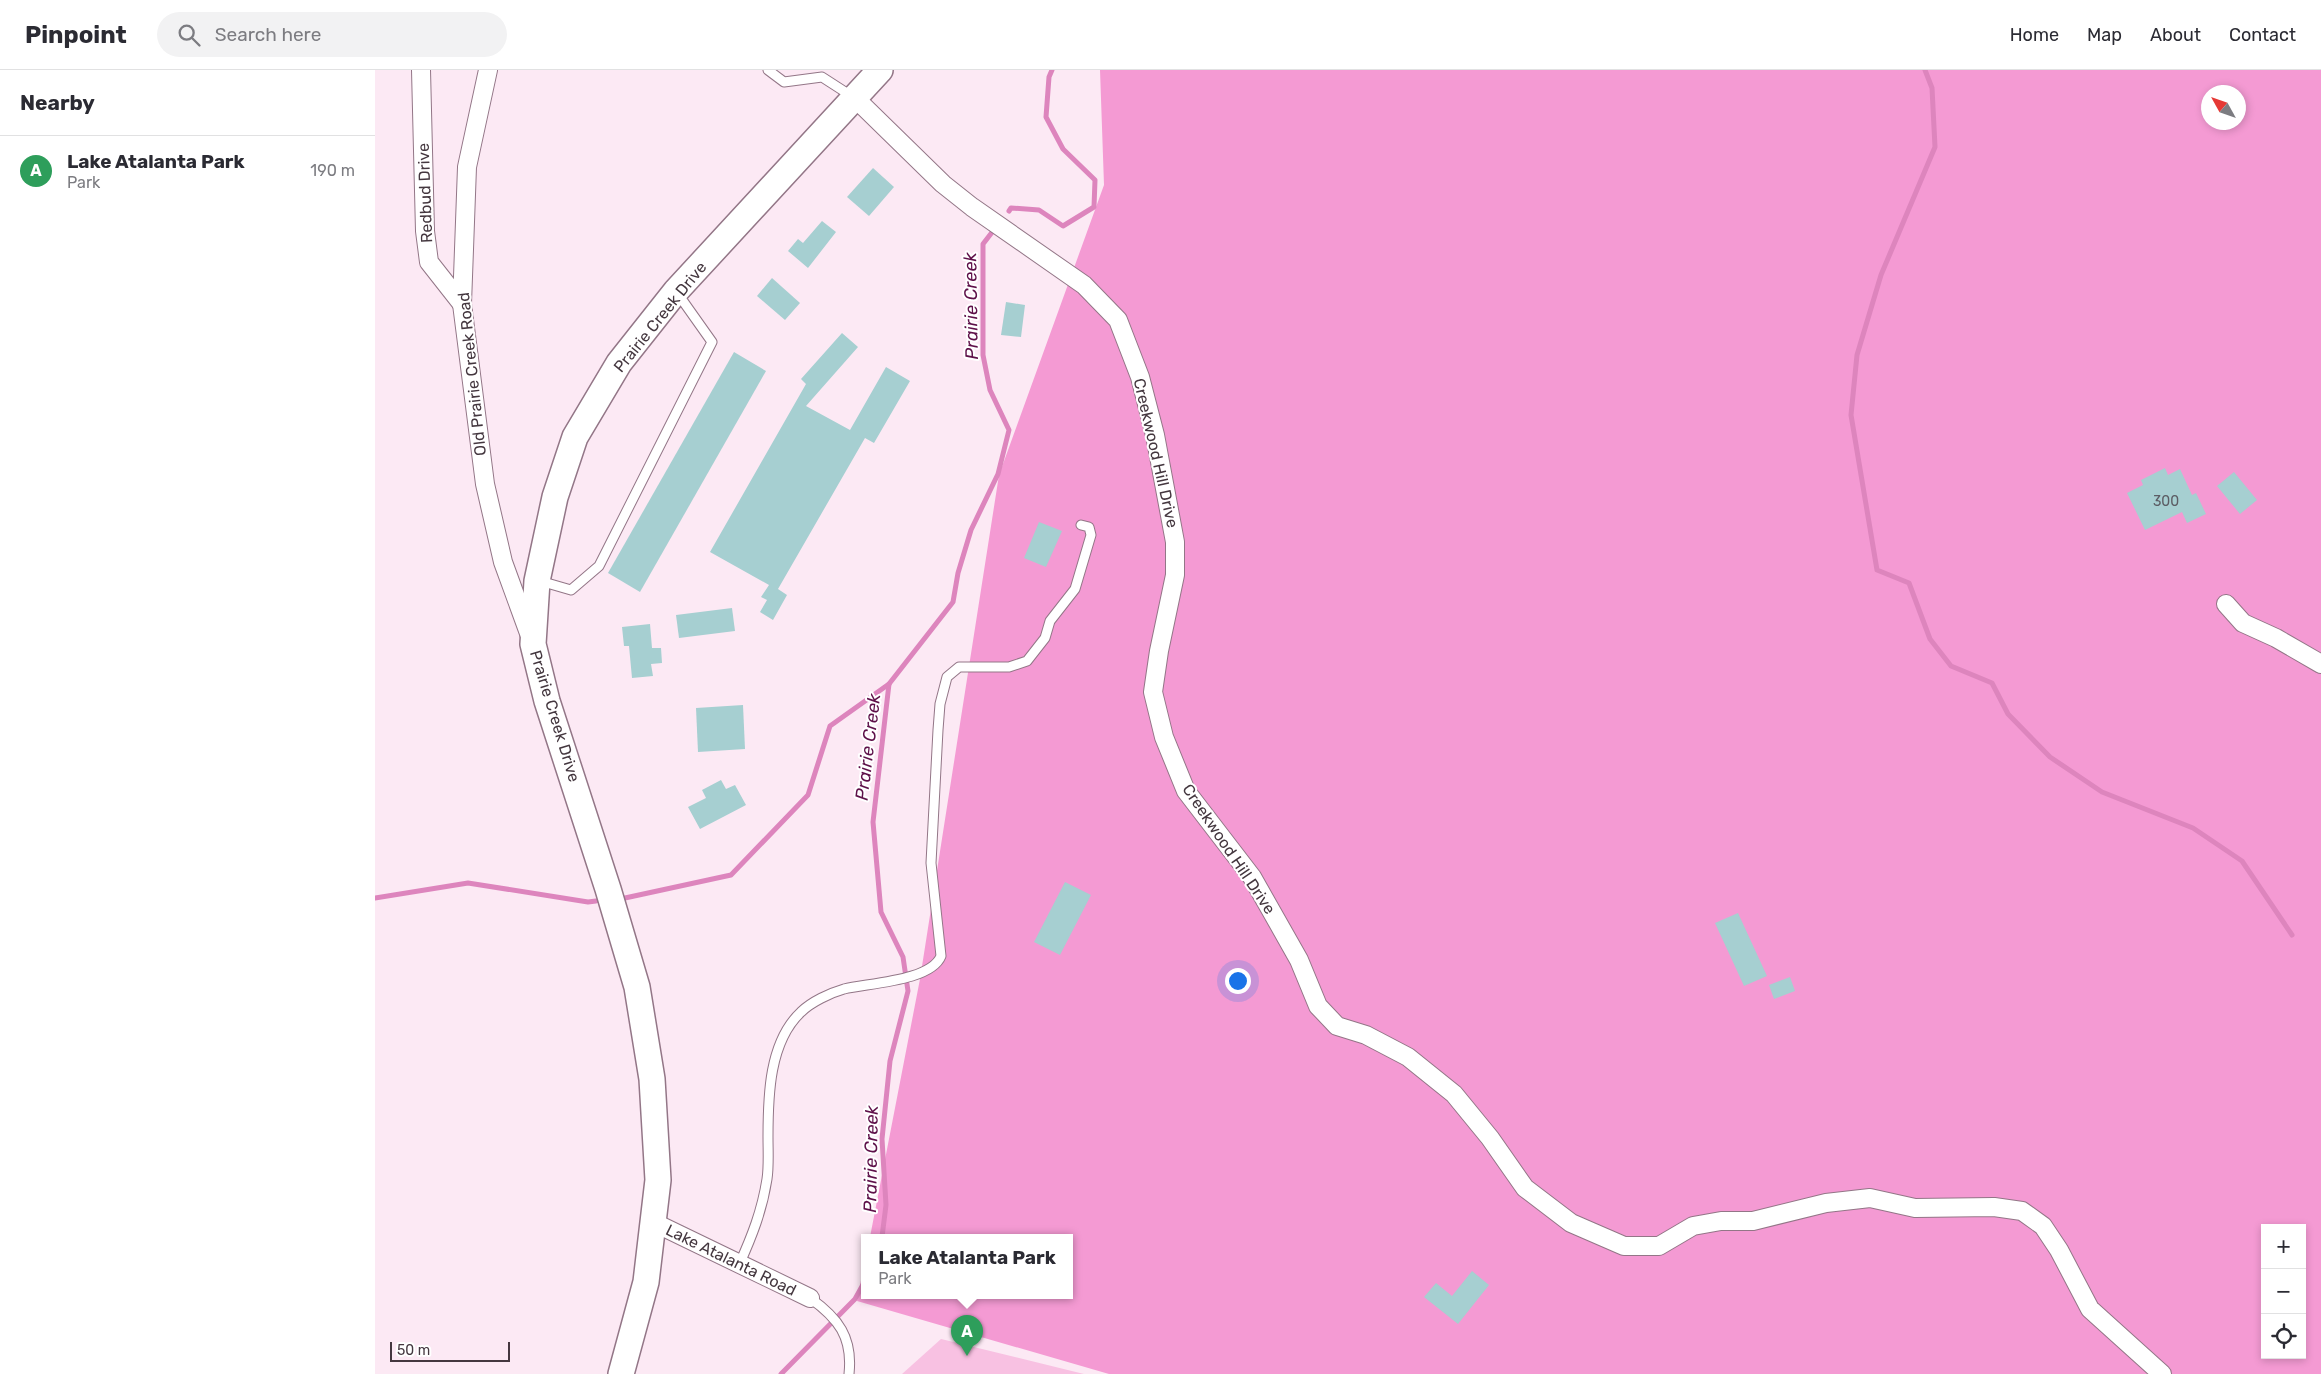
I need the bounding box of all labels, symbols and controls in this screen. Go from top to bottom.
search box [157,12,507,57]
text: Pinpoint [25,21,127,49]
icon: search [175,21,203,49]
text: Search here [215,23,321,46]
text: Home [2010,24,2059,46]
text: Map [2087,24,2122,46]
text: About [2150,24,2201,46]
text: Contact [2229,24,2296,46]
north arrow [2201,85,2246,130]
text: Nearby [20,90,95,115]
street label: Redbud Drive [414,143,436,243]
text: Lake Atalanta Park [67,150,245,173]
text: A [30,161,42,180]
text: 190 m [310,161,355,180]
text: Park [67,173,100,192]
water label: Prairie Creek [959,251,983,360]
street label: Prairie Creek Drive [610,258,710,376]
street label: Old Prairie Creek Road [454,291,490,457]
street label: Creekwood Hill Drive [1130,376,1182,530]
house number: 300 [2153,493,2179,510]
street label: Prairie Creek Drive [526,648,584,784]
water label: Prairie Creek [851,692,886,802]
street label: Creekwood Hill Drive [1178,780,1280,918]
your location [1225,968,1251,994]
water label: Prairie Creek [859,1104,883,1213]
street label: Lake Atalanta Road [663,1220,799,1300]
map controls [2261,1224,2306,1359]
button: + [2261,1224,2306,1269]
popup [861,1234,1073,1299]
text: Lake Atalanta Park [878,1246,1056,1269]
text: Park [878,1269,911,1288]
button: − [2261,1269,2306,1314]
button: locate [2261,1314,2306,1359]
pin: A [951,1315,983,1356]
scale bar [390,1339,510,1362]
text: 50 m [397,1342,430,1359]

